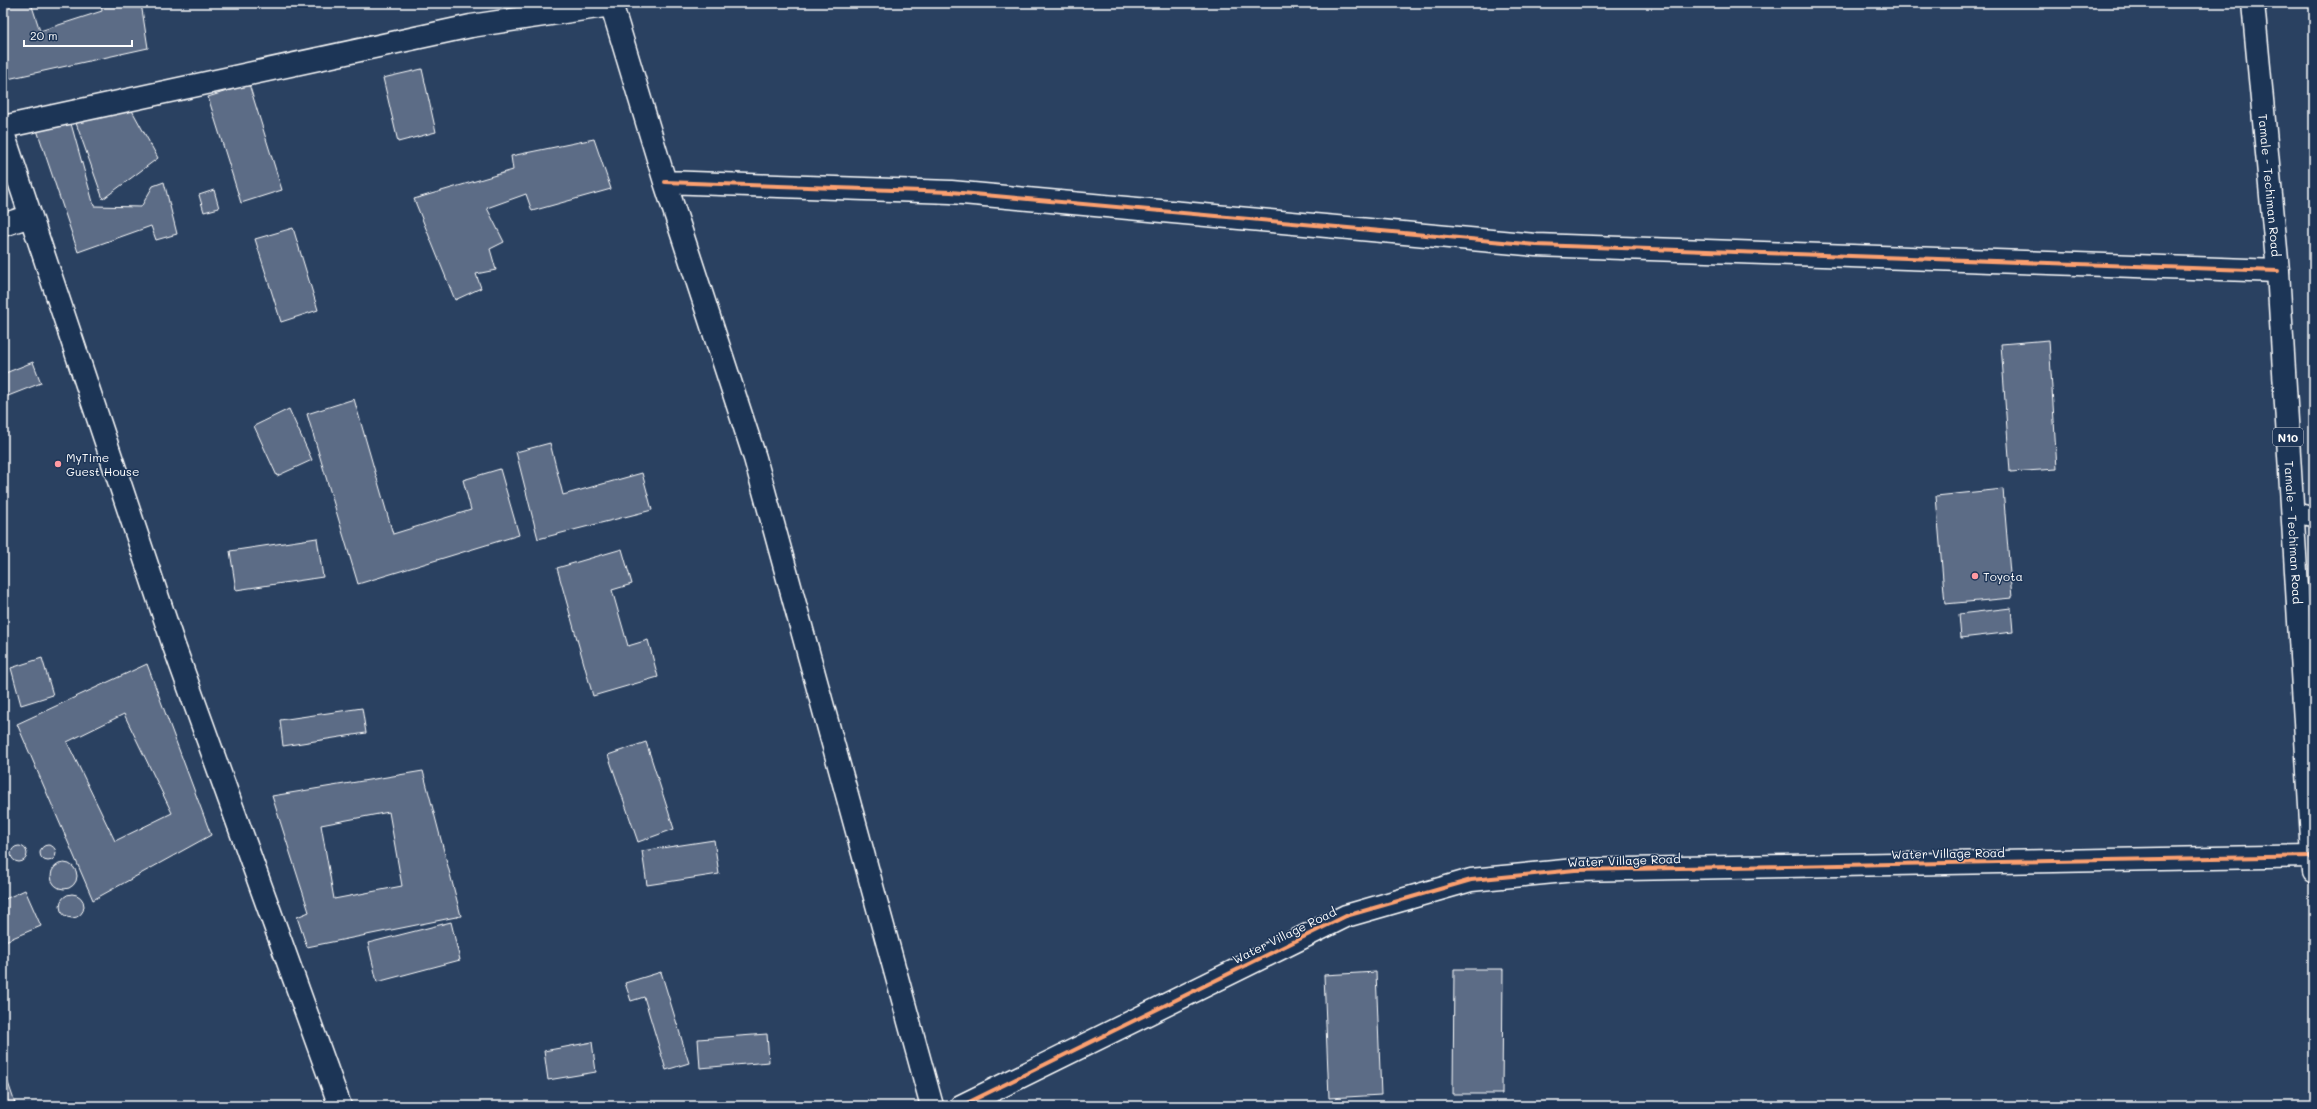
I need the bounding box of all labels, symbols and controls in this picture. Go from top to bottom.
scale bar [24,22,132,48]
text: 20 m [30,27,58,43]
street label: Tamale - Techiman Road [2255,113,2285,258]
road number: N10 [2273,428,2303,446]
place label: MyTime Guest House [66,449,139,479]
marker: MyTime Guest House [53,459,63,469]
street label: Tamale - Techiman Road [2281,460,2306,605]
place label: Toyota [1983,568,2023,584]
marker: Toyota [1970,571,1980,581]
street label: Water Village Road [1891,844,2005,862]
street label: Water Village Road [1567,850,1681,870]
street label: Water Village Road [1229,903,1339,967]

